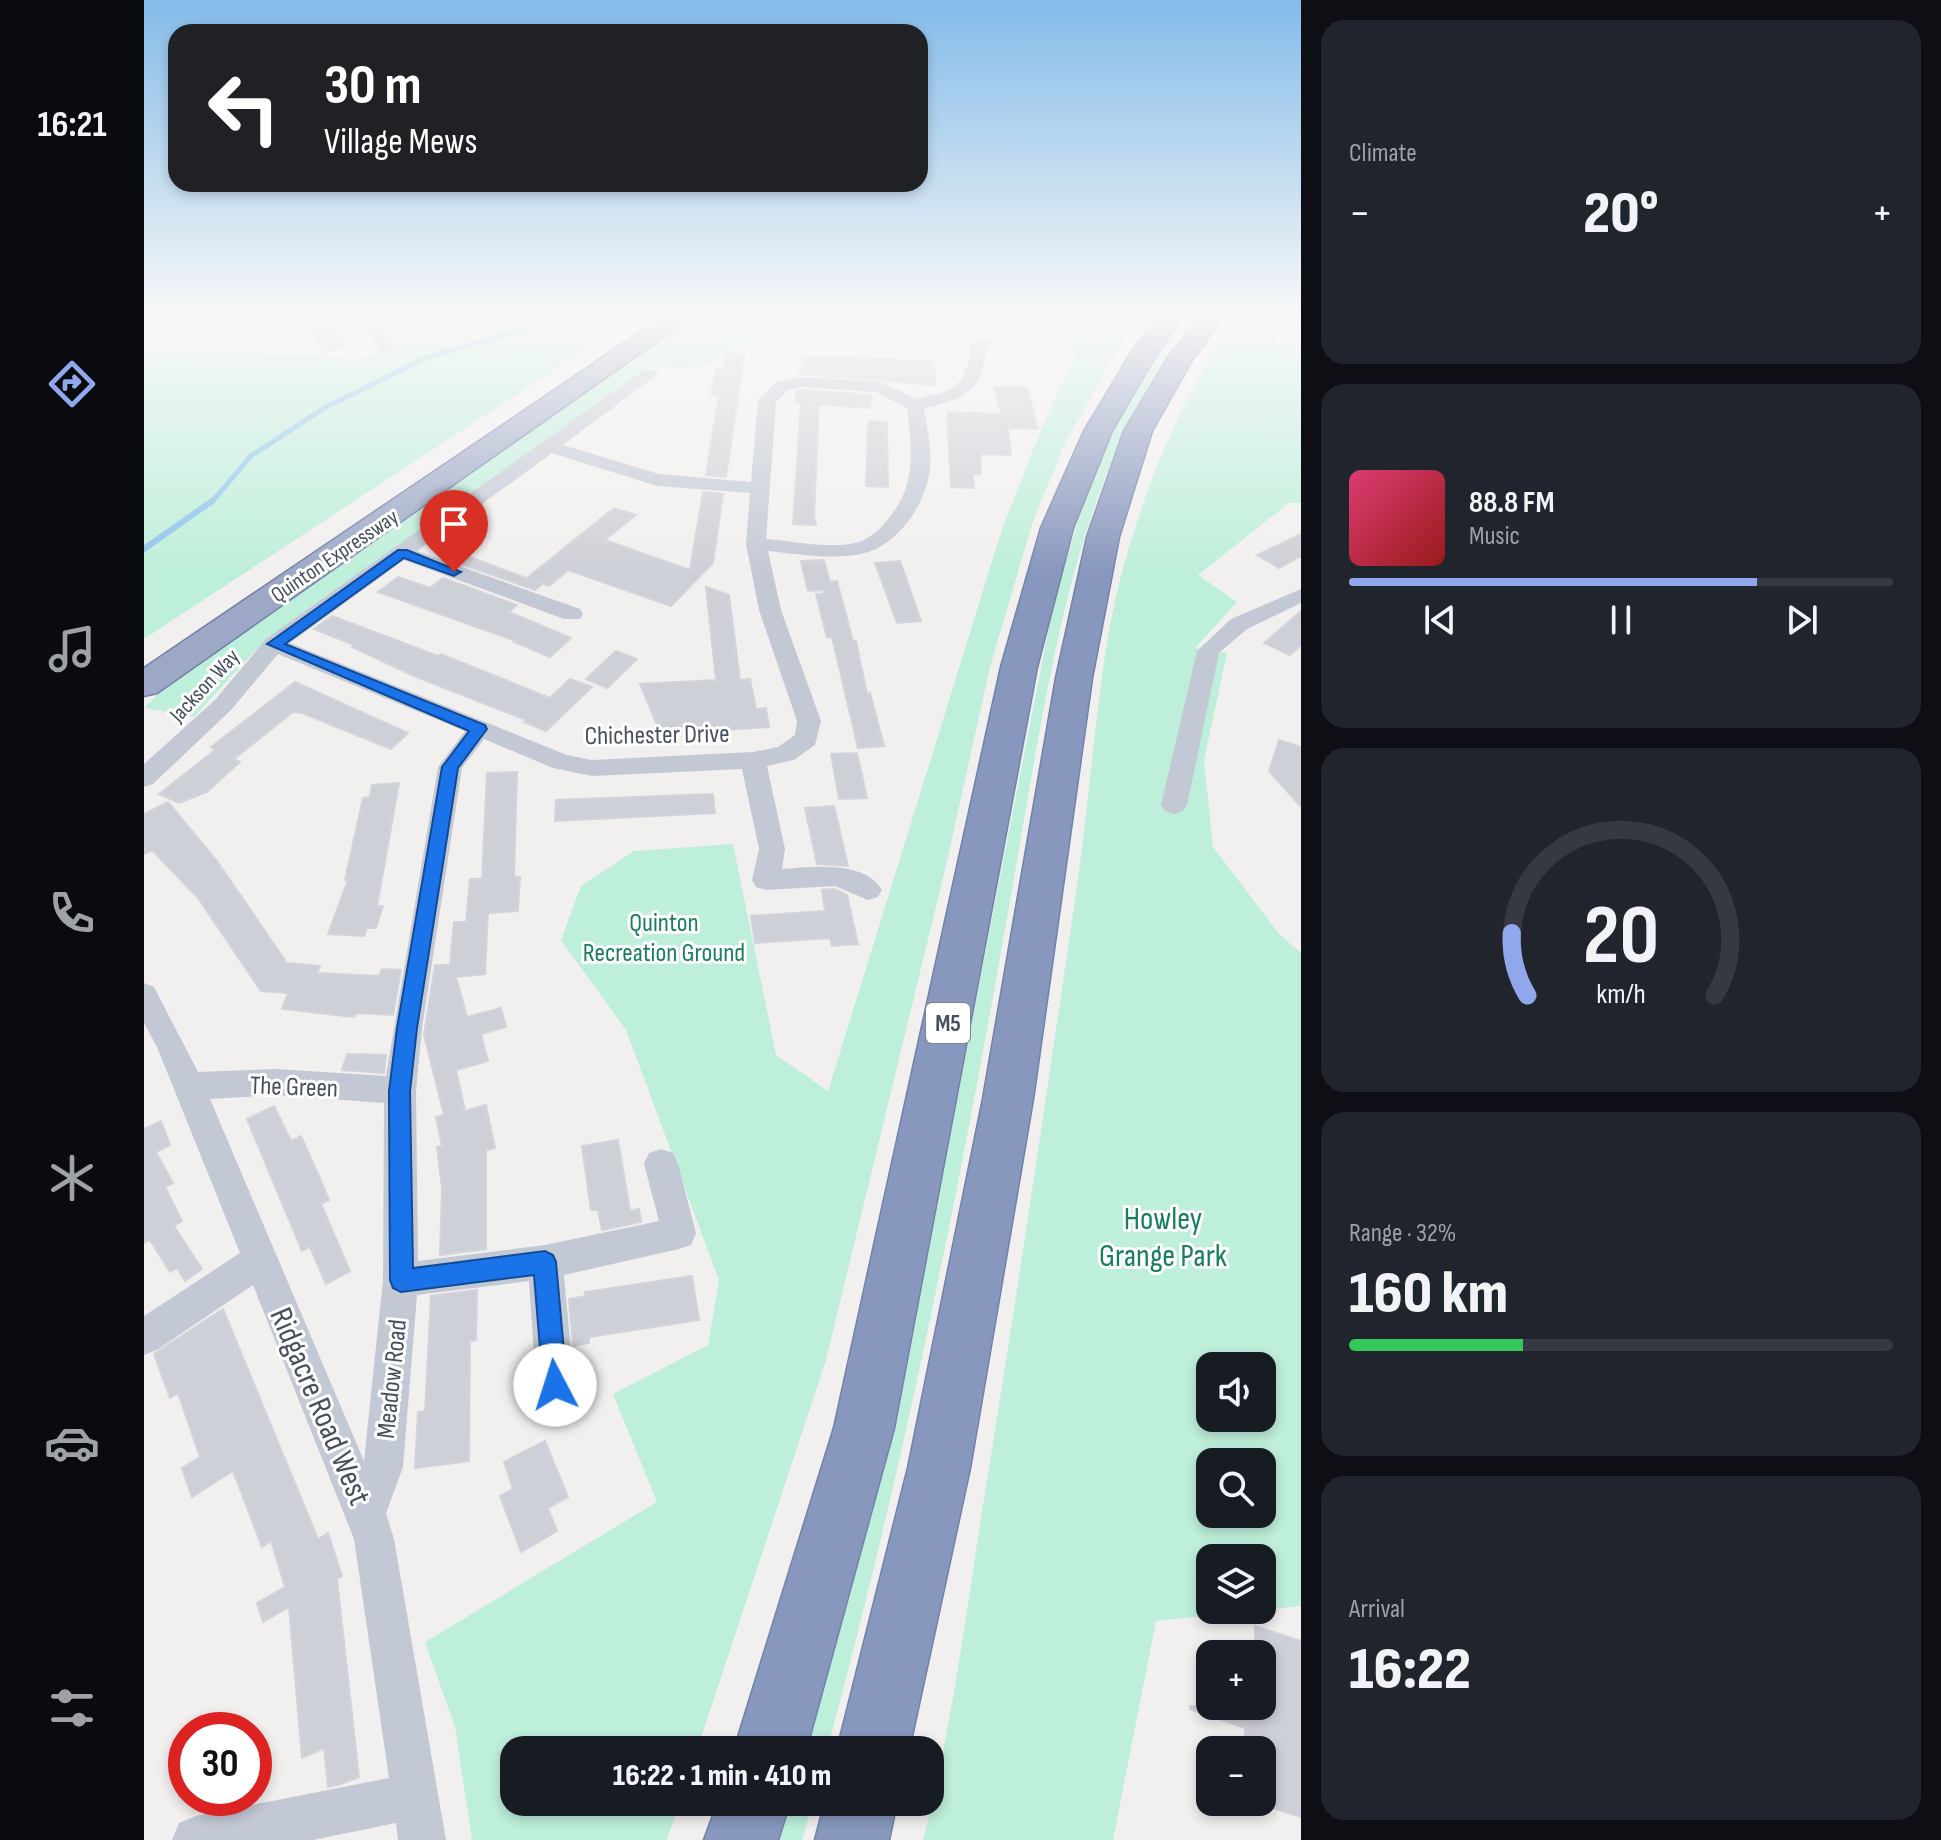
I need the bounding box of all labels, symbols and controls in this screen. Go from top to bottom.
text: 30 m [324,53,422,120]
icon: left [192,56,296,160]
text: 16:21 [37,104,107,147]
text: Village Mews [324,121,477,164]
text: Climate [1349,138,1417,169]
text: 20° [1583,178,1659,250]
text: − [1349,187,1371,240]
text: + [1871,187,1893,240]
icon: directions [44,356,100,412]
text: 88.8 FM [1469,485,1554,521]
pin [420,490,488,572]
icon: arrive [432,502,476,546]
street label: Quinton Expressway [266,503,404,609]
text: Music [1469,521,1520,552]
icon: previous [1418,598,1462,642]
icon: pause [1599,598,1643,642]
icon: next [1780,598,1824,642]
icon: music [44,621,100,677]
street label: Jackson Way [164,643,246,729]
street label: Chichester Drive [584,719,730,752]
icon: phone [44,885,100,941]
text: 20 [1583,887,1659,987]
park label: Quinton Recreation Ground [583,908,745,969]
text: km/h [1596,977,1646,1012]
road number: M5 [926,1003,970,1043]
street label: The Green [249,1070,339,1105]
icon: climate [44,1150,100,1206]
park label: Howley Grange Park [1099,1200,1227,1276]
text: Range · 32% [1349,1218,1456,1249]
text: 160 km [1349,1258,1508,1330]
street label: Ridgacre Road West [260,1302,379,1511]
street label: Meadow Road [371,1318,414,1440]
position arrow [513,1343,597,1427]
map controls [1196,1352,1276,1816]
button: sound [1196,1352,1276,1432]
icon: car [44,1415,100,1471]
button: search [1196,1448,1276,1528]
button: layers [1196,1544,1276,1624]
text: Arrival [1349,1594,1405,1625]
text: 16:22 [1349,1634,1471,1706]
button: + [1196,1640,1276,1720]
icon: filters [44,1680,100,1736]
speed limit sign: 30 [168,1712,272,1816]
button: − [1196,1736,1276,1816]
text: 16:22 · 1 min · 410 m [613,1758,831,1794]

